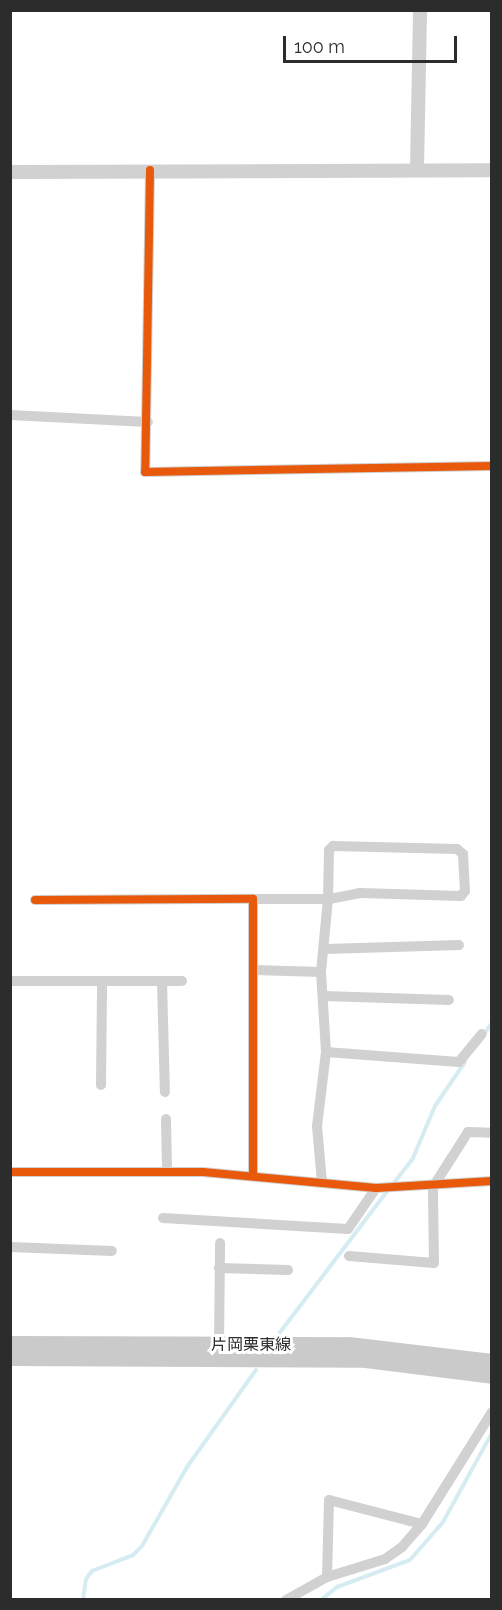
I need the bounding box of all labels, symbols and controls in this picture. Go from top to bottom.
scale bar [286,24,460,62]
text: 100 m [294,36,345,57]
street label: 片岡栗東線 [211,1335,291,1355]

